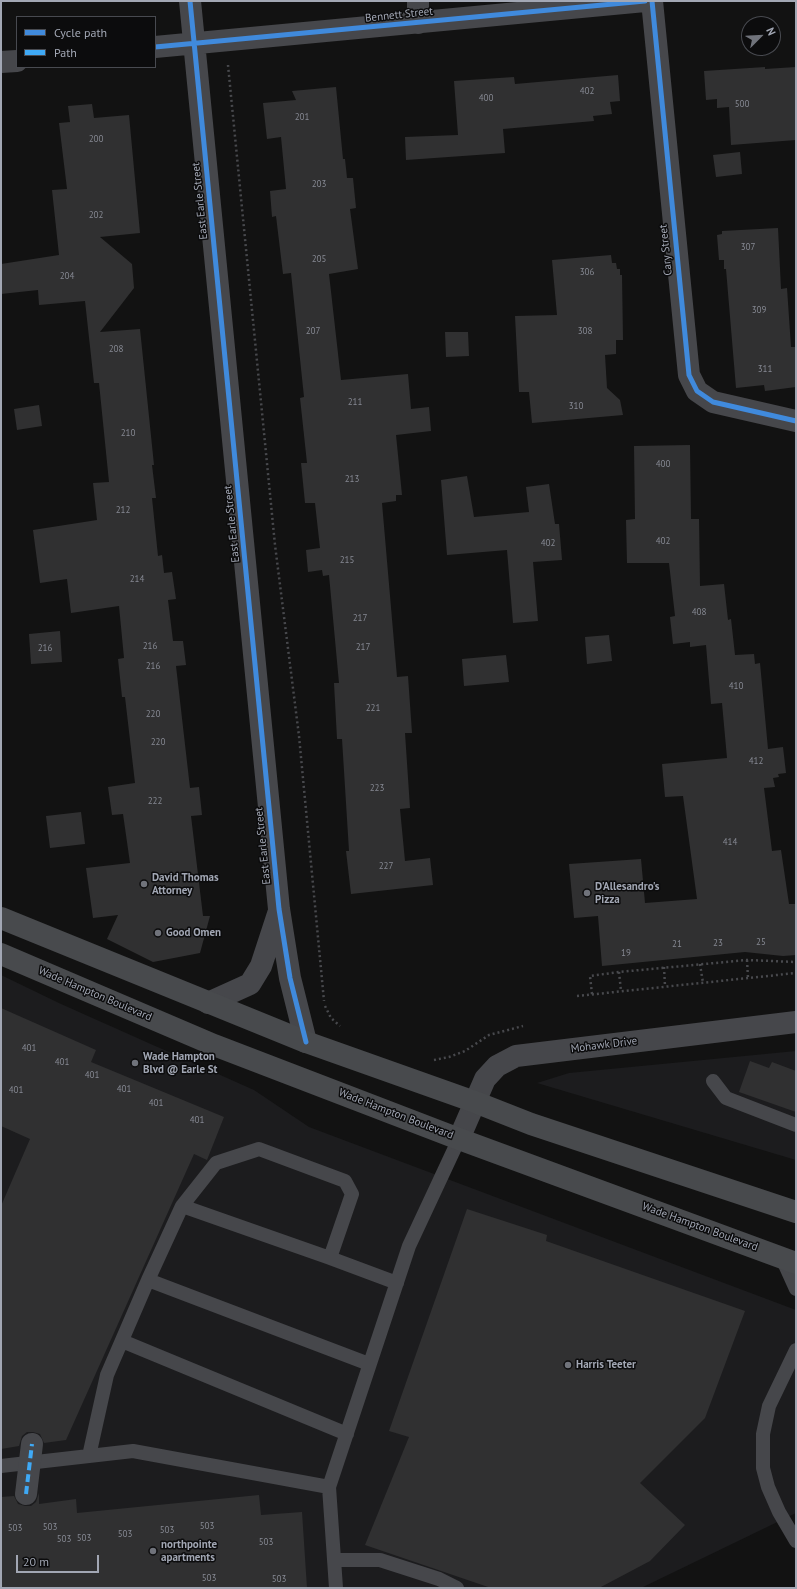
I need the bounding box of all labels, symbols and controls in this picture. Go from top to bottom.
street label: Bennett Street [364,5,434,25]
legend [16,16,156,68]
north arrow [741,16,781,56]
text: Cycle path [54,25,107,40]
text: N [763,25,779,38]
text: Path [54,45,77,60]
house number: 402 [580,86,594,96]
house number: 400 [479,93,493,103]
house number: 500 [735,99,749,109]
house number: 201 [295,112,309,122]
house number: 200 [89,134,103,144]
street label: East Earle Street [189,162,211,240]
house number: 203 [312,179,326,189]
house number: 202 [89,210,103,220]
street label: Cary Street [657,224,675,276]
house number: 307 [741,242,755,252]
house number: 205 [312,254,326,264]
house number: 306 [580,267,594,277]
house number: 204 [60,271,74,281]
house number: 309 [752,305,766,315]
house number: 207 [306,326,320,336]
house number: 308 [578,326,592,336]
house number: 208 [109,344,123,354]
house number: 311 [758,364,772,374]
house number: 211 [348,397,362,407]
house number: 310 [569,401,583,411]
house number: 210 [121,428,135,438]
house number: 400 [656,459,670,469]
house number: 213 [345,474,359,484]
street label: East Earle Street [221,485,243,563]
house number: 212 [116,505,130,515]
house number: 402 [656,536,670,546]
house number: 402 [541,538,555,548]
house number: 215 [340,555,354,565]
house number: 214 [130,574,144,584]
house number: 408 [692,607,706,617]
house number: 217 [353,613,367,623]
house number: 216 [143,641,157,651]
house number: 217 [356,642,370,652]
house number: 216 [38,643,52,653]
house number: 216 [146,661,160,671]
house number: 410 [729,681,743,691]
house number: 221 [366,703,380,713]
house number: 220 [146,709,160,719]
house number: 220 [151,737,165,747]
house number: 412 [749,756,763,766]
house number: 223 [370,783,384,793]
house number: 222 [148,796,162,806]
street label: East Earle Street [252,807,274,885]
house number: 414 [723,837,737,847]
house number: 227 [379,861,393,871]
place label: David Thomas Attorney [152,871,219,897]
marker: David Thomas Attorney [139,879,149,889]
place label: D'Allesandro's Pizza [595,880,659,906]
marker: D'Allesandro's Pizza [582,888,592,898]
place label: Good Omen [166,926,221,940]
marker: Good Omen [153,928,163,938]
house number: 25 [756,937,766,947]
house number: 23 [713,938,723,948]
house number: 21 [672,939,682,949]
house number: 19 [621,948,631,958]
street label: Wade Hampton Boulevard [36,964,154,1024]
street label: Mohawk Drive [570,1034,638,1056]
house number: 401 [22,1043,36,1053]
place label: Wade Hampton Blvd @ Earle St [143,1050,217,1076]
house number: 401 [55,1057,69,1067]
marker: Wade Hampton Blvd @ Earle St [130,1058,140,1068]
house number: 401 [85,1070,99,1080]
house number: 401 [117,1084,131,1094]
house number: 401 [9,1085,23,1095]
street label: Wade Hampton Boulevard [337,1086,455,1142]
house number: 401 [149,1098,163,1108]
house number: 401 [190,1115,204,1125]
street label: Wade Hampton Boulevard [640,1200,760,1254]
place label: Harris Teeter [576,1358,636,1372]
marker: Harris Teeter [563,1360,573,1370]
house number: 503 [200,1521,214,1531]
house number: 503 [43,1522,57,1532]
house number: 503 [8,1523,22,1533]
house number: 503 [160,1525,174,1535]
house number: 503 [118,1529,132,1539]
house number: 503 [77,1533,91,1543]
house number: 503 [57,1534,71,1544]
house number: 503 [259,1537,273,1547]
place label: northpointe apartments [161,1538,217,1564]
marker: northpointe apartments [148,1546,158,1556]
scale bar [18,1547,101,1573]
text: 20 m [23,1554,49,1569]
house number: 503 [202,1573,216,1583]
house number: 503 [272,1574,286,1584]

